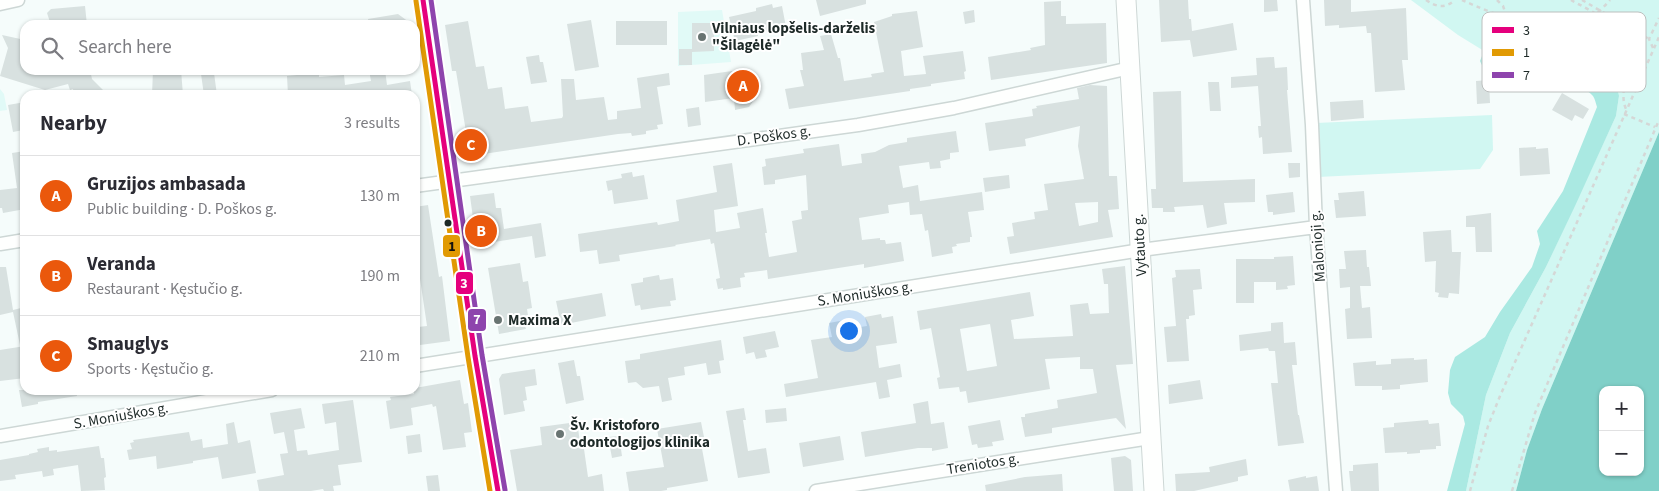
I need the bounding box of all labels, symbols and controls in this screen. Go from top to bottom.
legend [1482,12,1646,92]
place label: Vilniaus lopšelis-darželis "Šilagėlė" [711,18,876,56]
search box [20,20,420,75]
text: 3 [1523,21,1530,41]
marker: Vilniaus lopšelis-darželis "Šilagėlė" [696,31,708,43]
icon: search [38,34,66,62]
text: Search here [78,34,172,61]
text: 1 [1523,43,1530,63]
text: 7 [1523,66,1530,86]
pin: A [727,67,759,105]
text: Nearby [40,108,107,138]
text: 3 results [344,112,400,134]
street label: D. Poškos g. [736,120,812,152]
pin: C [455,126,487,164]
text: Gruzijos ambasada [87,171,246,198]
text: A [51,185,61,207]
text: 130 m [360,185,400,207]
text: Public building · D. Poškos g. [87,198,277,220]
street label: Malonioji g. [1305,209,1331,283]
pin: B [465,212,497,250]
street label: Vytauto g. [1128,213,1152,277]
unlabelled marker [443,218,453,228]
line badge: 1 [442,234,461,258]
text: 1 [448,237,456,257]
text: Veranda [87,251,156,278]
text: B [51,265,61,287]
text: 190 m [360,265,400,287]
line badge: 3 [455,271,474,295]
text: 3 [460,274,468,294]
street label: S. Moniuškos g. [816,276,914,312]
text: Restaurant · Kęstučio g. [87,278,243,300]
line badge: 7 [467,308,487,332]
text: 7 [473,310,481,330]
place label: Maxima X [508,310,572,331]
marker: Maxima X [492,314,504,326]
your location [836,318,862,344]
text: Smauglys [87,331,169,358]
text: C [51,345,61,367]
text: 210 m [360,345,400,367]
text: Sports · Kęstučio g. [87,358,214,380]
map controls [1599,386,1644,476]
button: + [1599,386,1644,431]
street label: S. Moniuškos g. [72,397,170,435]
place label: Šv. Kristoforo odontologijos klinika [570,415,710,453]
marker: Šv. Kristoforo odontologijos klinika [554,428,566,440]
button: − [1599,431,1644,476]
street label: Treniotos g. [945,448,1021,480]

